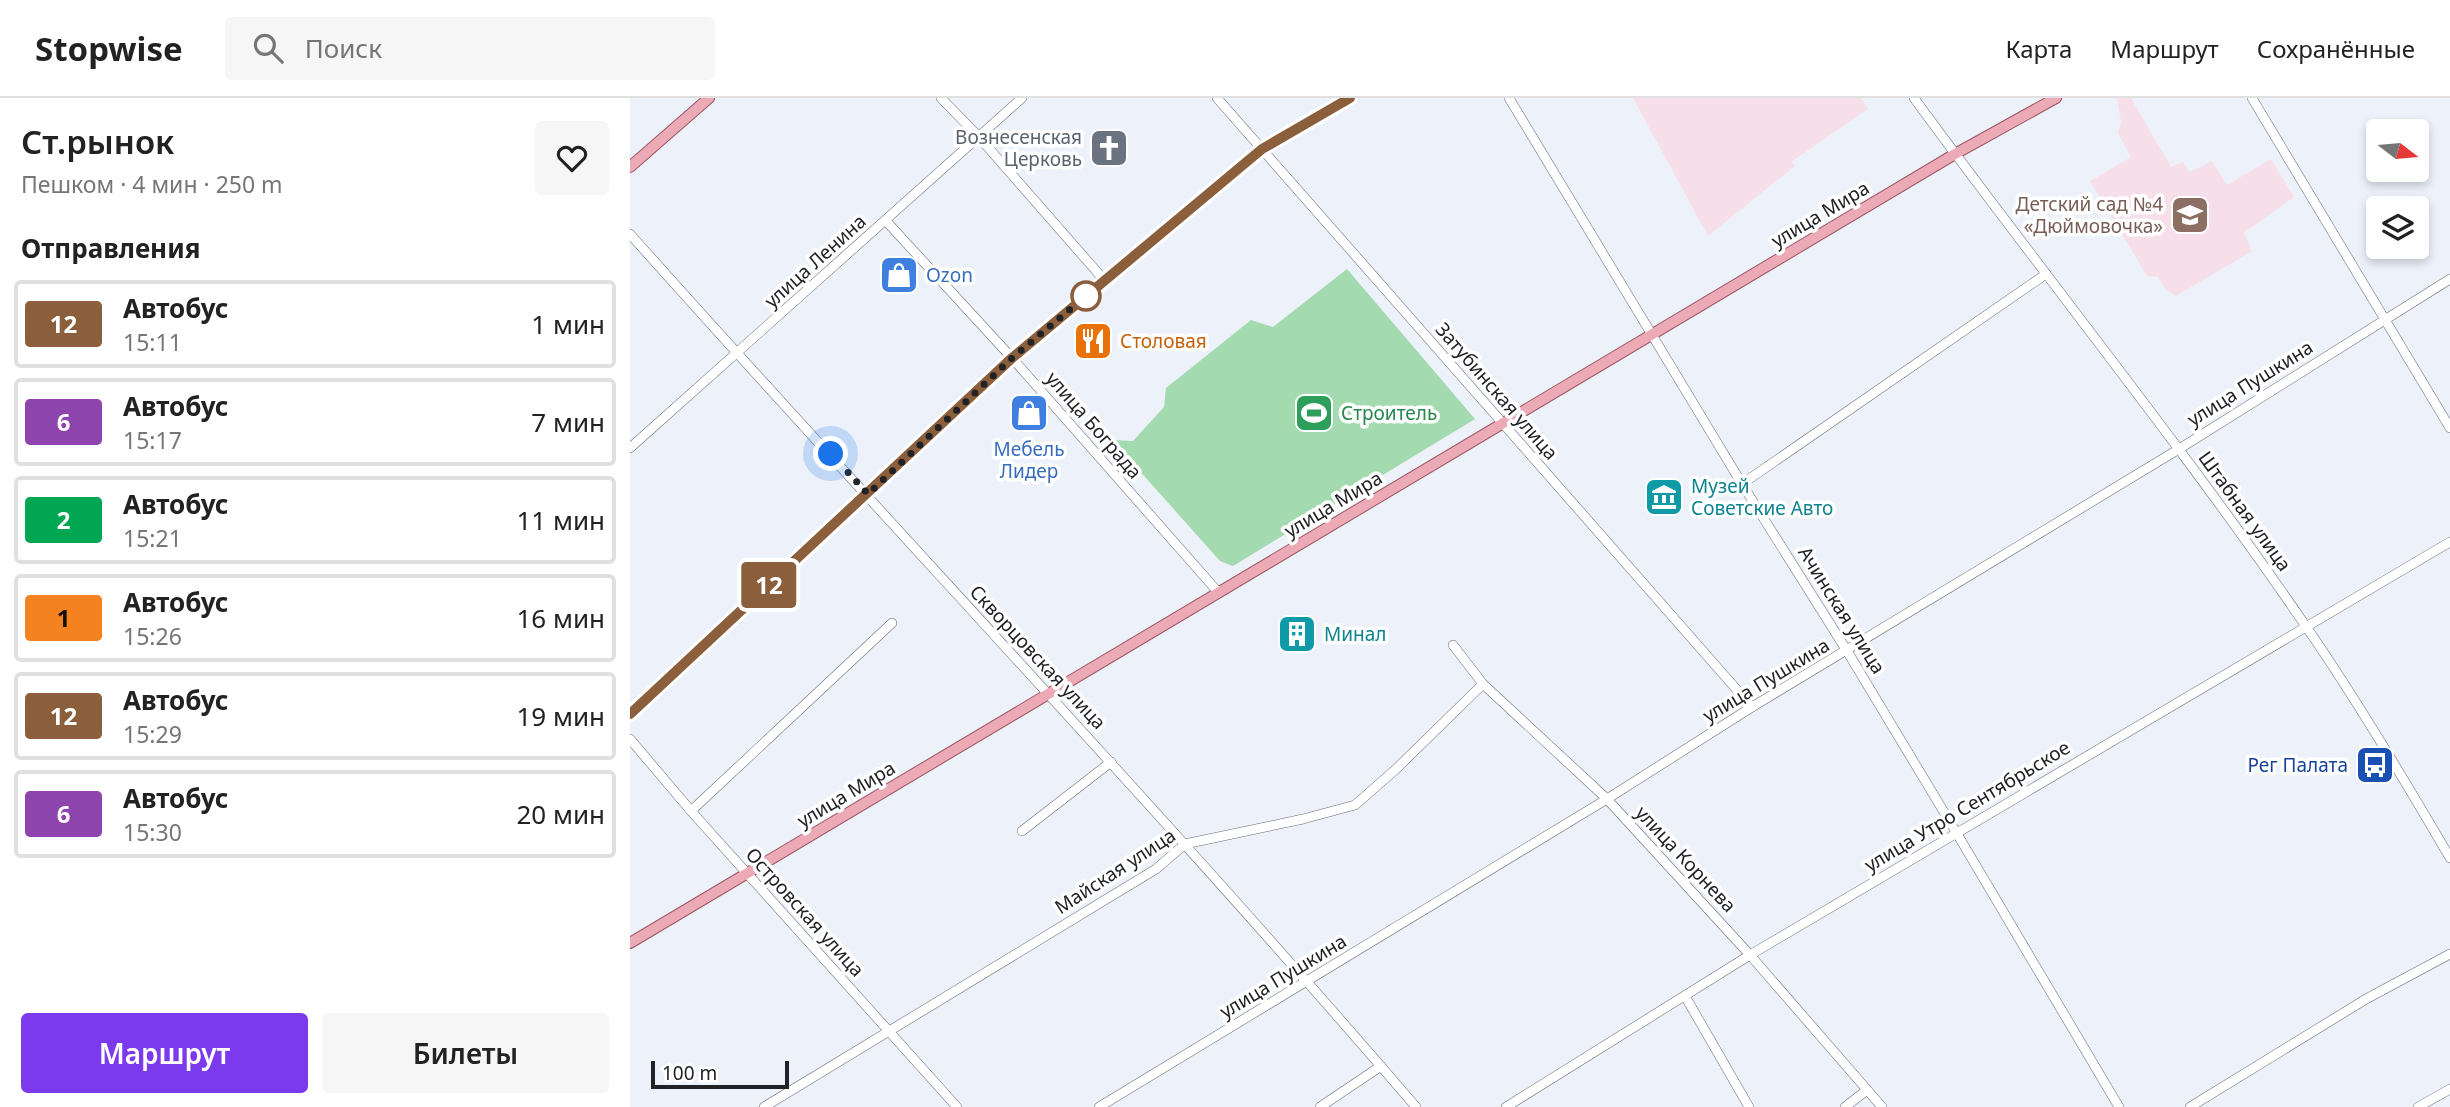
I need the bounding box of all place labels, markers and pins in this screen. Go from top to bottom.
place label: Вознесенская Церковь [955,124,1082,172]
church icon: Вознесенская Церковь [1088,127,1130,169]
place label: Детский сад №4 «Дюймовочка» [2016,191,2163,239]
school or university icon: Детский сад №4 «Дюймовочка» [2169,194,2211,236]
shop icon: Ozon [878,254,920,296]
place label: Ozon [926,262,973,288]
unlabelled marker [1071,281,1101,311]
restaurant icon: Столовая [1072,320,1114,362]
place label: Столовая [1120,328,1207,354]
shop icon: Мебель Лидер [1008,392,1050,434]
sports icon: Строитель [1293,392,1335,434]
place label: Строитель [1341,400,1437,426]
place label: Мебель Лидер [993,436,1065,484]
place label: Музей Советские Авто [1691,473,1833,521]
museum icon: Музей Советские Авто [1643,476,1685,518]
building icon: Минал [1276,613,1318,655]
place label: Минал [1324,621,1386,647]
bus stop icon: Рег Палата [2354,744,2396,786]
place label: Рег Палата [2248,752,2348,778]

